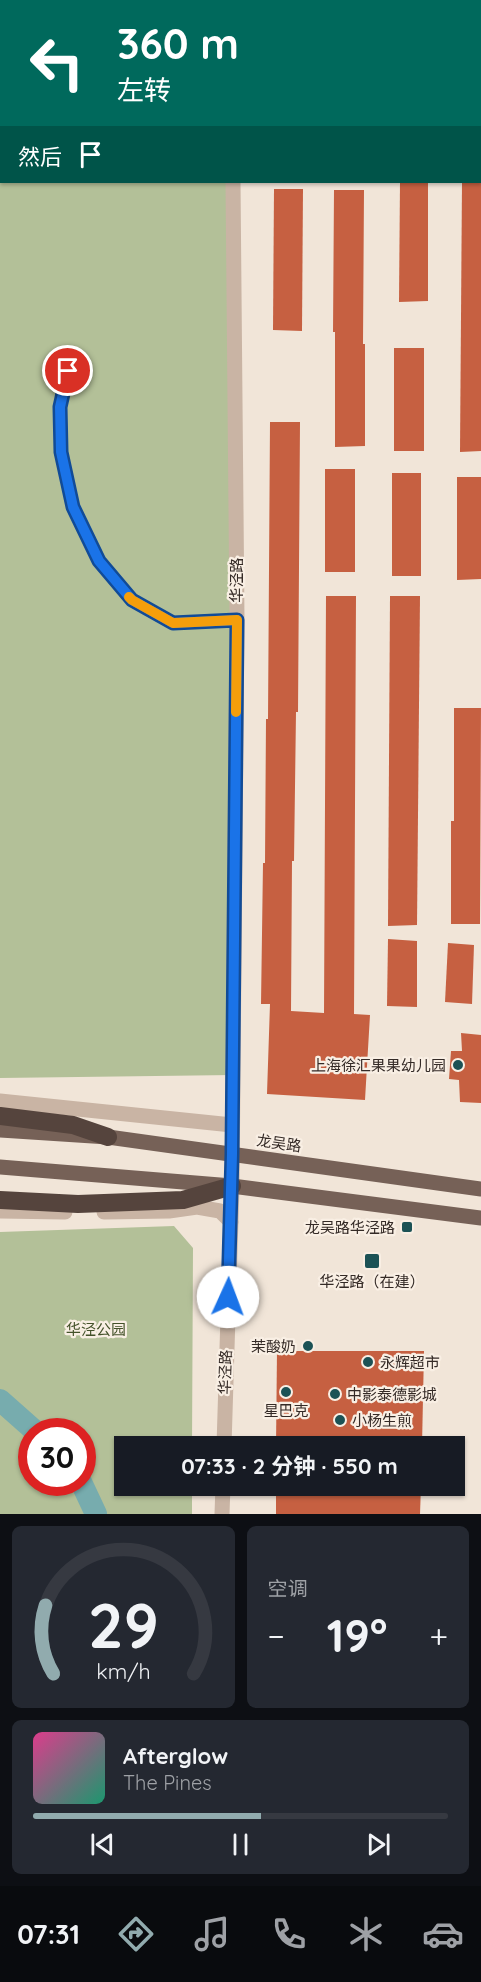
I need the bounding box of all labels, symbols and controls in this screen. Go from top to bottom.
text: 360 m [117,17,239,70]
icon: left [18,24,96,102]
text: 左转 [117,73,171,107]
icon: arrive [74,138,107,171]
text: 然后 [18,143,62,171]
pin [42,345,93,396]
icon: arrive [51,354,84,387]
street label: 华泾路 [227,557,246,603]
place label: 上海徐汇果果幼儿园 [311,1056,446,1075]
marker: 上海徐汇果果幼儿园 [451,1058,465,1072]
street label: 龙吴路 [255,1130,303,1156]
place label: 龙吴路华泾路 [305,1218,395,1237]
marker: 龙吴路华泾路 [400,1220,414,1234]
marker: 华泾路（在建） [363,1252,381,1270]
position arrow [196,1265,260,1329]
place label: 华泾路（在建） [319,1272,425,1291]
park label: 华泾公园 [66,1320,126,1339]
place label: 茉酸奶 [251,1337,296,1356]
marker: 茉酸奶 [301,1339,315,1353]
street label: 华泾路 [215,1349,235,1395]
place label: 永辉超市 [380,1353,440,1372]
marker: 永辉超市 [361,1355,375,1369]
marker: 星巴克 [279,1385,293,1399]
place label: 中影泰德影城 [347,1385,437,1404]
marker: 中影泰德影城 [328,1387,342,1401]
place label: 星巴克 [263,1401,309,1420]
place label: 小杨生煎 [352,1411,412,1430]
marker: 小杨生煎 [333,1413,347,1427]
speed limit sign: 30 [18,1418,96,1496]
text: 07:33 · 2 分钟 · 550 m [181,1452,398,1480]
text: 空调 [268,1576,308,1601]
text: 29 [88,1586,159,1664]
text: 19° [327,1607,387,1663]
text: − [268,1615,285,1656]
text: + [429,1615,448,1656]
text: km/h [96,1658,150,1684]
text: Afterglow [123,1742,228,1770]
text: The Pines [123,1770,212,1795]
icon: previous [86,1828,119,1861]
icon: pause [224,1828,257,1861]
icon: next [362,1828,395,1861]
icon: directions [115,1913,157,1955]
icon: music [191,1913,233,1955]
icon: phone [268,1913,310,1955]
icon: climate [345,1913,387,1955]
icon: car [422,1913,464,1955]
text: 07:31 [17,1917,80,1951]

